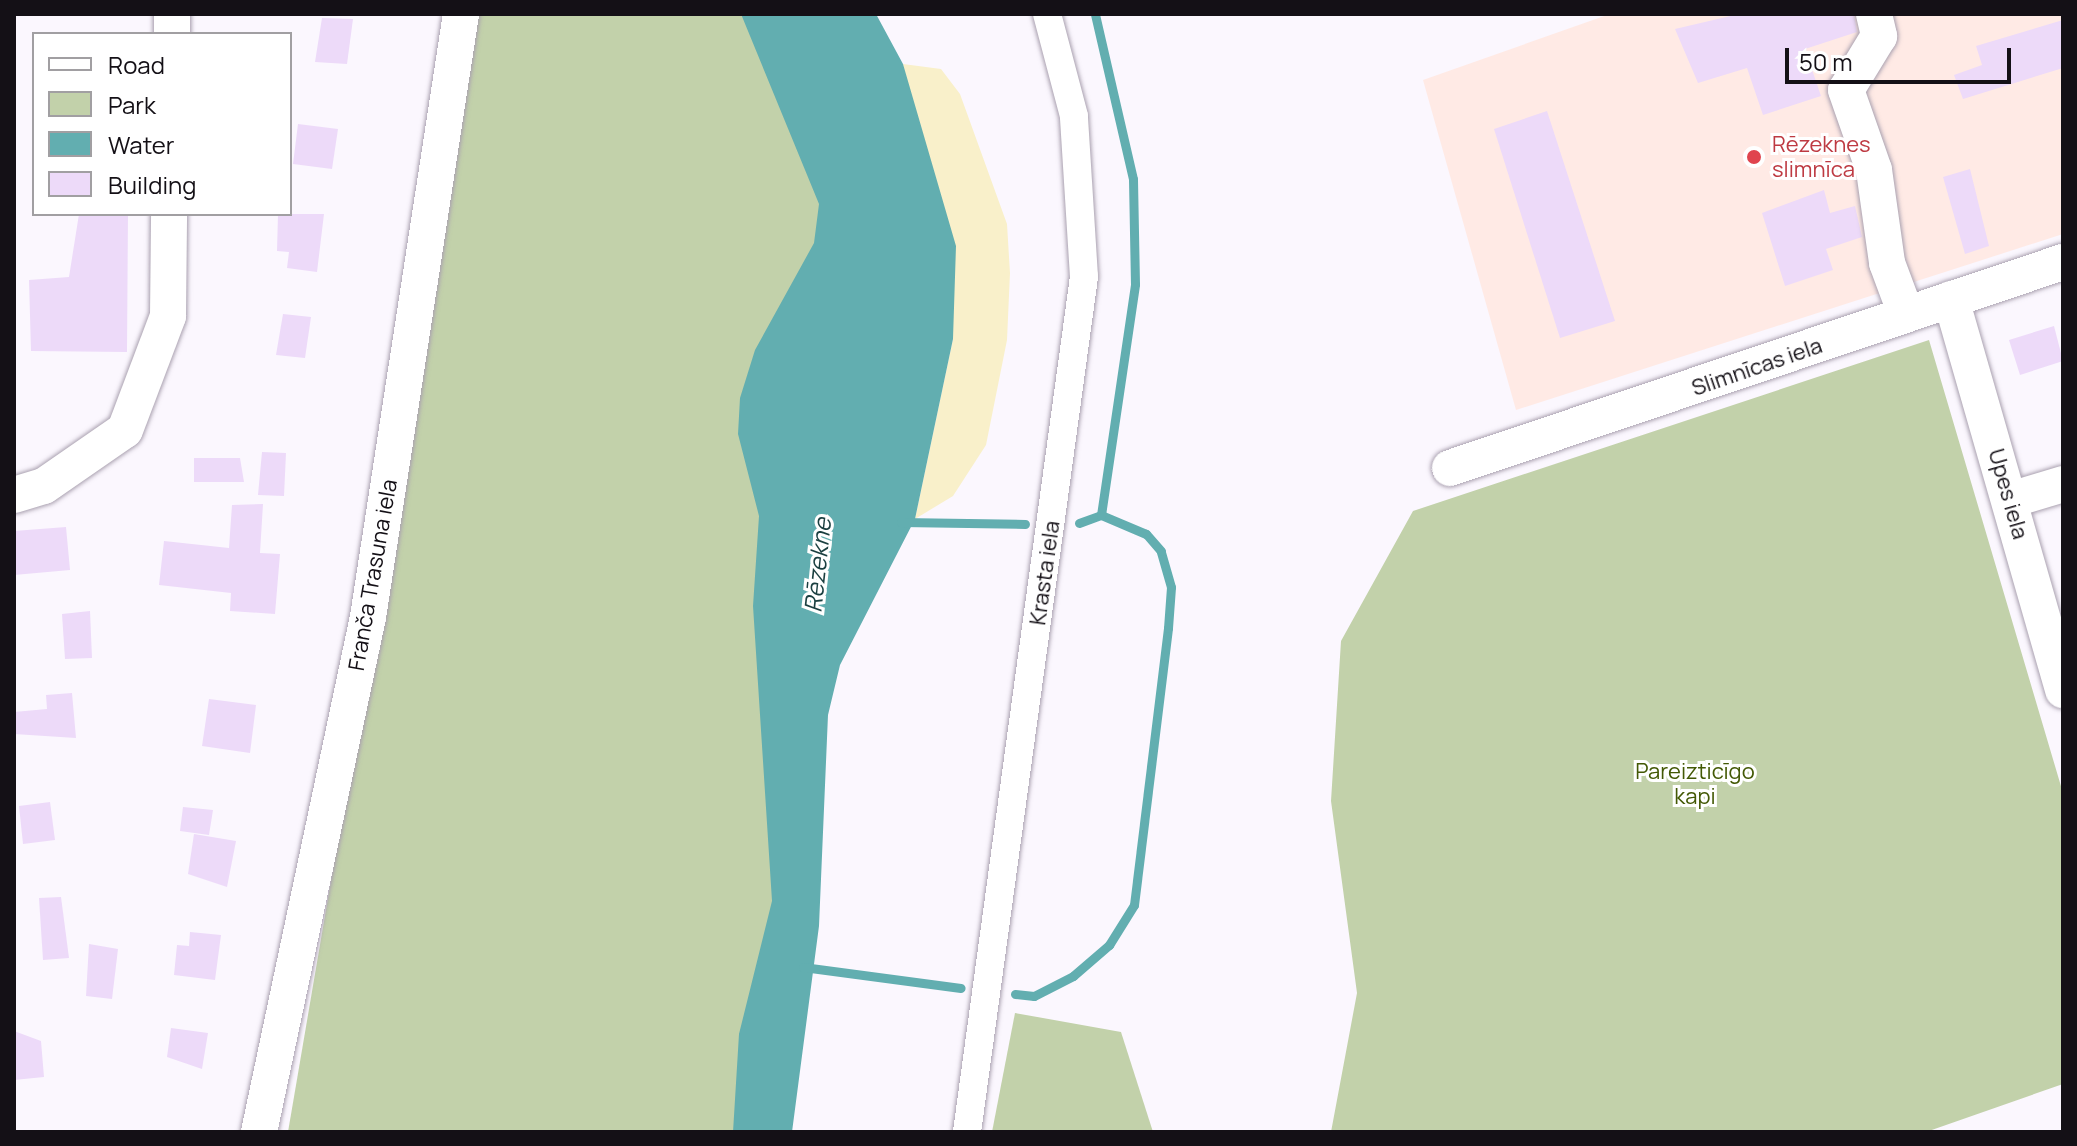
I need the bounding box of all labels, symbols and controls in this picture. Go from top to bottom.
legend [32,32,292,216]
scale bar [1789,32,2015,82]
text: 50 m [1799,45,1853,78]
text: Road [108,48,165,81]
text: Park [108,88,156,121]
text: Water [108,128,175,161]
place label: Rēzeknes slimnīca [1772,131,1871,182]
marker: Rēzeknes slimnīca [1743,146,1765,168]
text: Building [108,168,196,201]
street label: Slimnīcas iela [1688,332,1826,402]
street label: Upes iela [1983,446,2033,542]
street label: Franča Trasuna iela [343,477,403,673]
water label: Rēzekne [798,516,836,614]
street label: Krasta iela [1025,519,1065,627]
park label: Pareizticīgo kapi [1635,758,1755,810]

